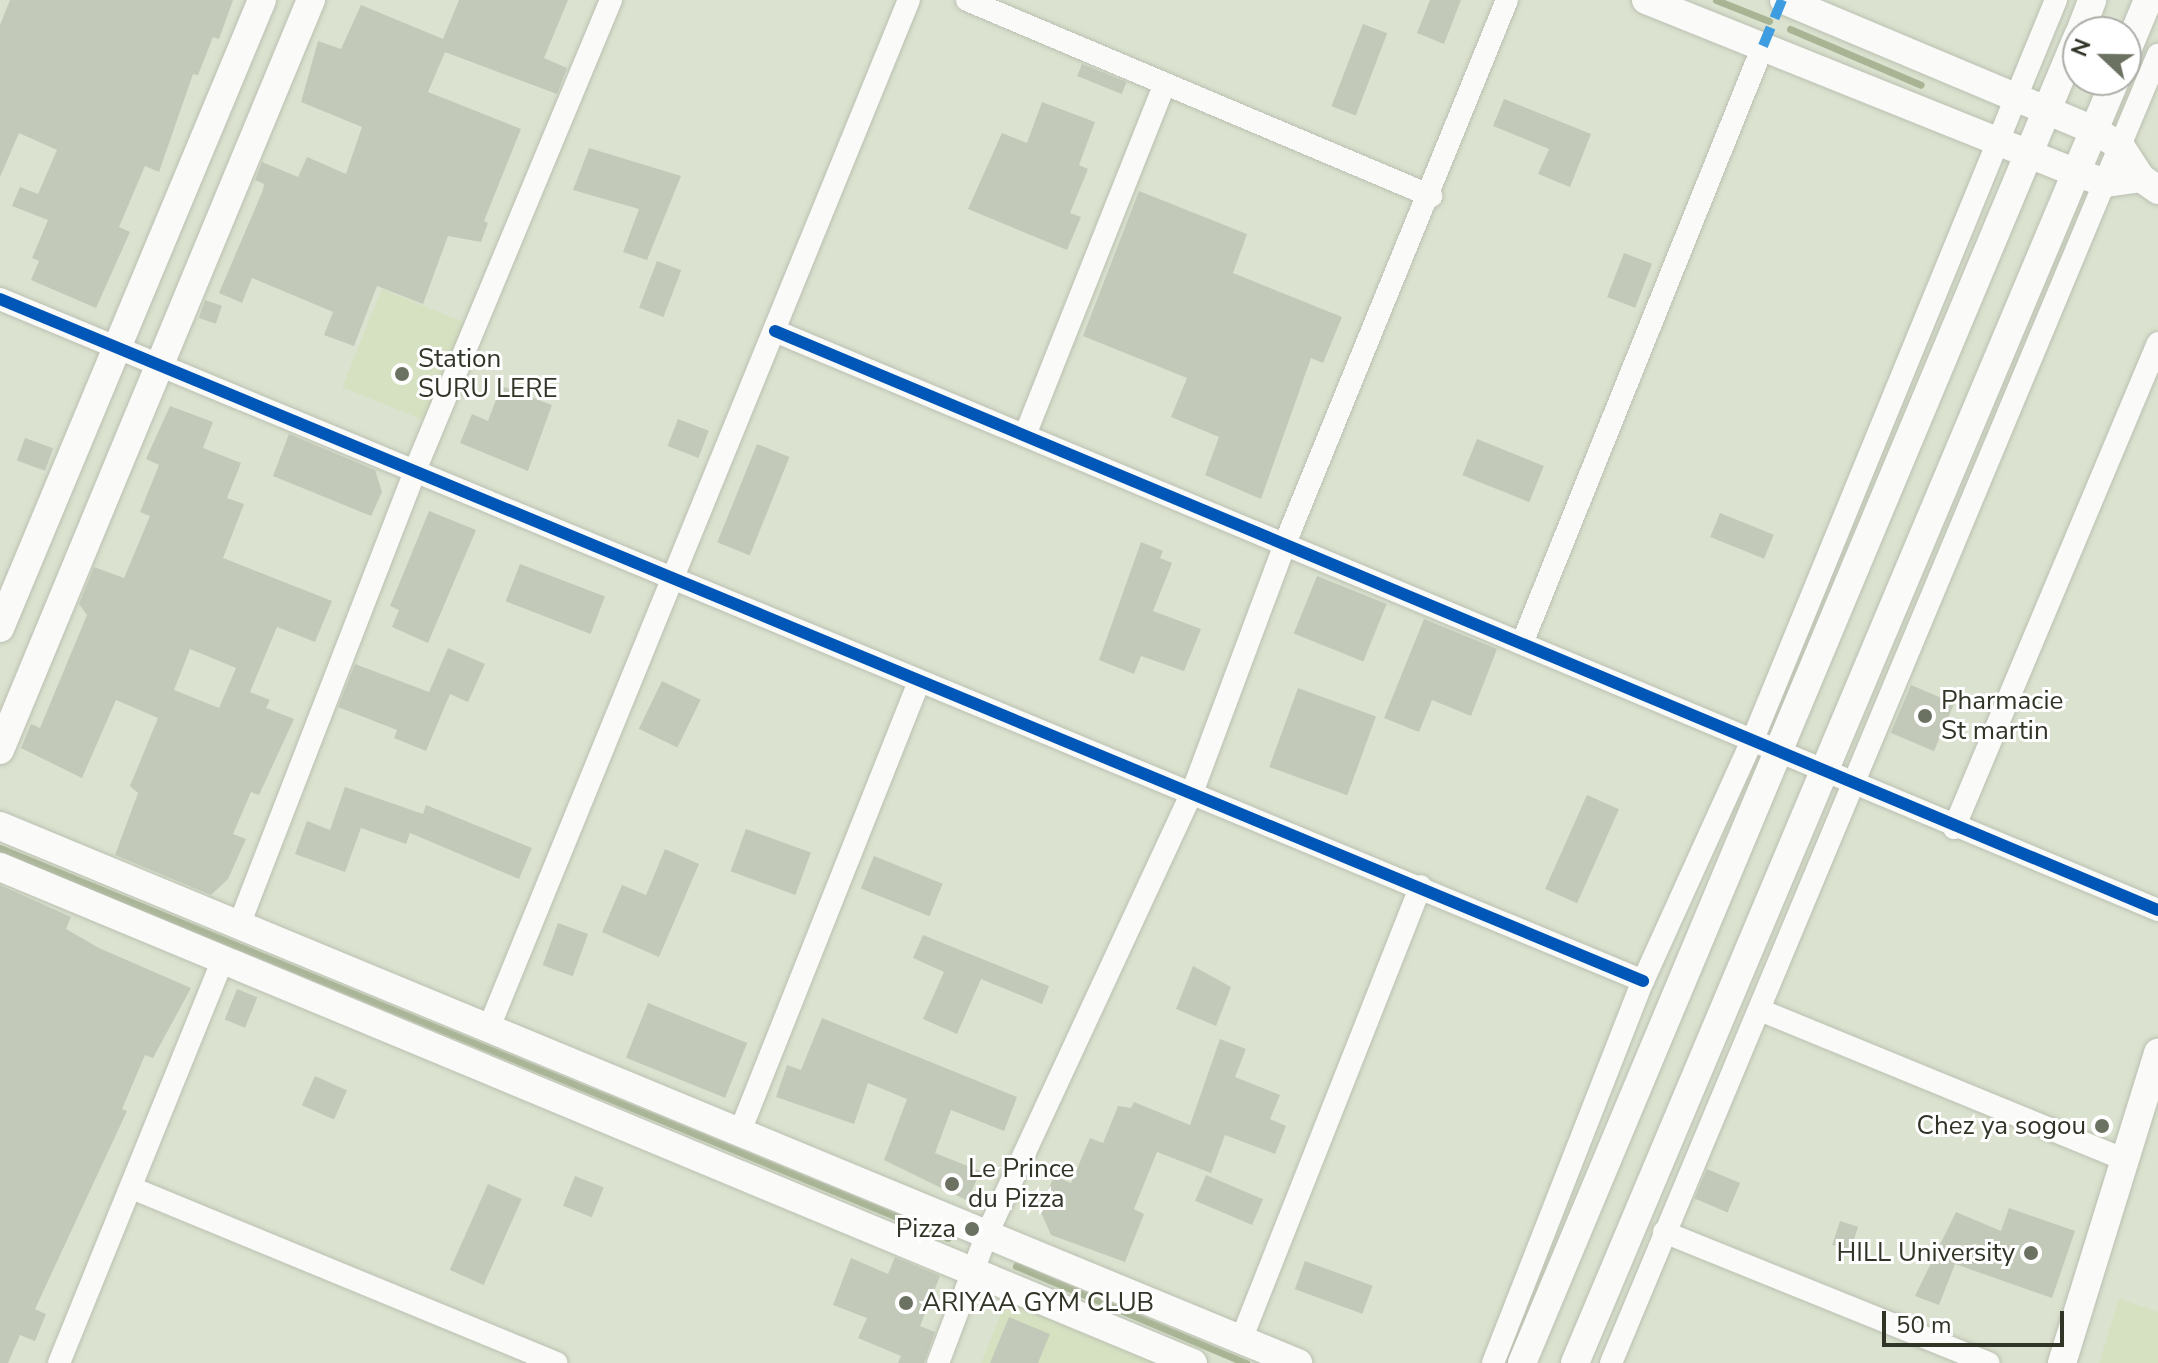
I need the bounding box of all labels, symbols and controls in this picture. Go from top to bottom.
north arrow [2062,16,2142,96]
text: N [2065,35,2099,61]
place label: Station SURU LERE [418,343,558,404]
marker: Station SURU LERE [393,365,411,383]
place label: Pharmacie St martin [1941,685,2063,746]
marker: Pharmacie St martin [1916,707,1934,725]
place label: Chez ya sogou [1916,1110,2086,1142]
marker: Chez ya sogou [2093,1117,2111,1135]
place label: Le Prince du Pizza [968,1153,1074,1214]
marker: Le Prince du Pizza [943,1175,961,1193]
place label: Pizza [896,1213,956,1245]
marker: Pizza [963,1220,981,1238]
place label: HILL University [1837,1237,2015,1269]
marker: HILL University [2022,1244,2040,1262]
place label: ARIYAA GYM CLUB [922,1287,1154,1319]
marker: ARIYAA GYM CLUB [897,1294,915,1312]
scale bar [1886,1295,2068,1345]
text: 50 m [1896,1309,1952,1341]

